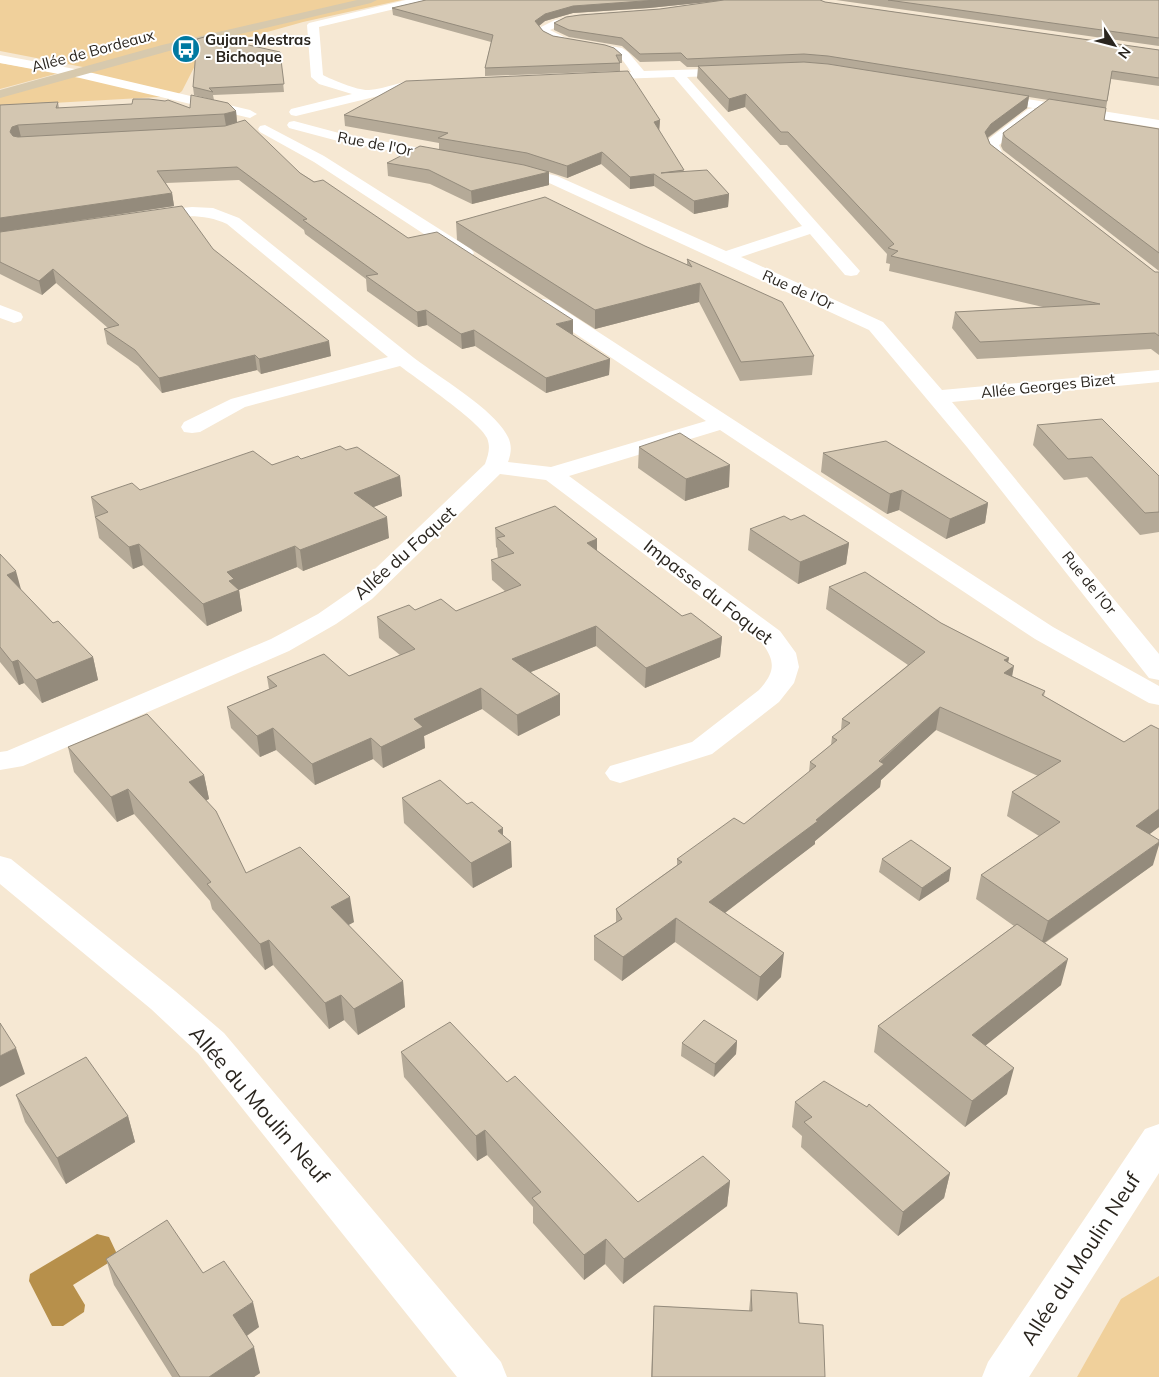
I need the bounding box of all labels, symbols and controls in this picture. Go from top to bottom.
north arrow [1089,20,1139,70]
street label: Allée de Bordeaux [29,25,156,76]
place label: Gujan-Mestras - Bichoque [205,30,311,66]
bus stop icon: Gujan-Mestras - Bichoque [171,34,201,64]
text: N [1114,43,1135,62]
street label: Rue de l'Or [336,127,415,160]
street label: Rue de l'Or [760,265,837,314]
street label: Allée Georges Bizet [980,369,1116,402]
street label: Allée du Foquet [349,501,460,604]
street label: Impasse du Foquet [639,534,777,649]
street label: Rue de l'Or [1058,547,1121,619]
street label: Allée du Moulin Neuf [184,1020,336,1189]
street label: Allée du Moulin Neuf [1015,1167,1146,1349]

